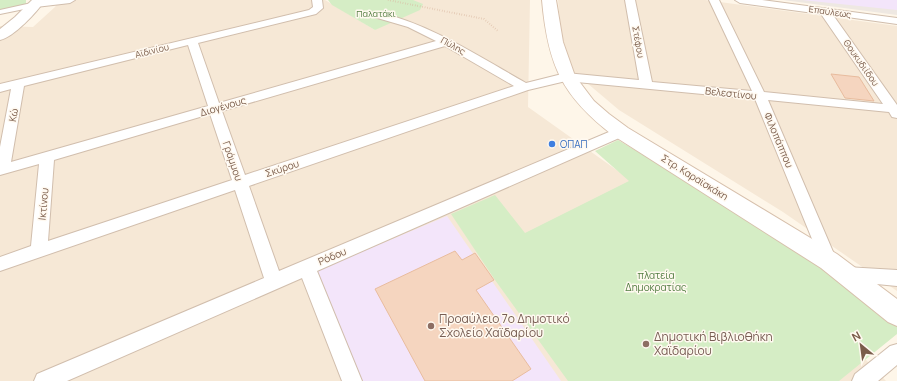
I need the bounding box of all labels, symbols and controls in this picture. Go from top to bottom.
street label: Επαύλεως [808,2,852,21]
park label: Παλατάκι [356,7,396,20]
street label: Στέφου [629,25,648,59]
street label: Πύλης [438,33,468,58]
street label: Θουκυδιίδου [841,37,882,89]
street label: Αϊδινίου [133,40,170,61]
street label: Βελεστίνου [704,83,758,103]
street label: Διογένους [198,93,248,119]
street label: Κώ [5,107,21,123]
street label: Φιλοπάππου [761,110,797,170]
place label: ΟΠΑΠ [560,137,587,151]
street label: Γράμμου [220,139,246,183]
marker: ΟΠΑΠ [547,139,557,149]
street label: Στρ. Καραϊσκάκη [659,151,731,203]
street label: Σκύρου [263,156,301,180]
street label: Ικτίνου [35,187,51,221]
street label: Ρόδου [316,244,349,268]
park label: πλατεία Δημοκρατίας [625,268,687,294]
place label: Προαύλειο 7ο Δημοτικό Σχολείο Χαϊδαρίου [439,310,570,341]
marker: Προαύλειο 7ο Δημοτικό Σχολείο Χαϊδαρίου [426,321,436,331]
north arrow [841,325,881,365]
text: N [849,327,863,344]
place label: Δημοτική Βιβλιοθήκη Χαϊδαρίου [654,328,773,359]
marker: Δημοτική Βιβλιοθήκη Χαϊδαρίου [641,339,651,349]

